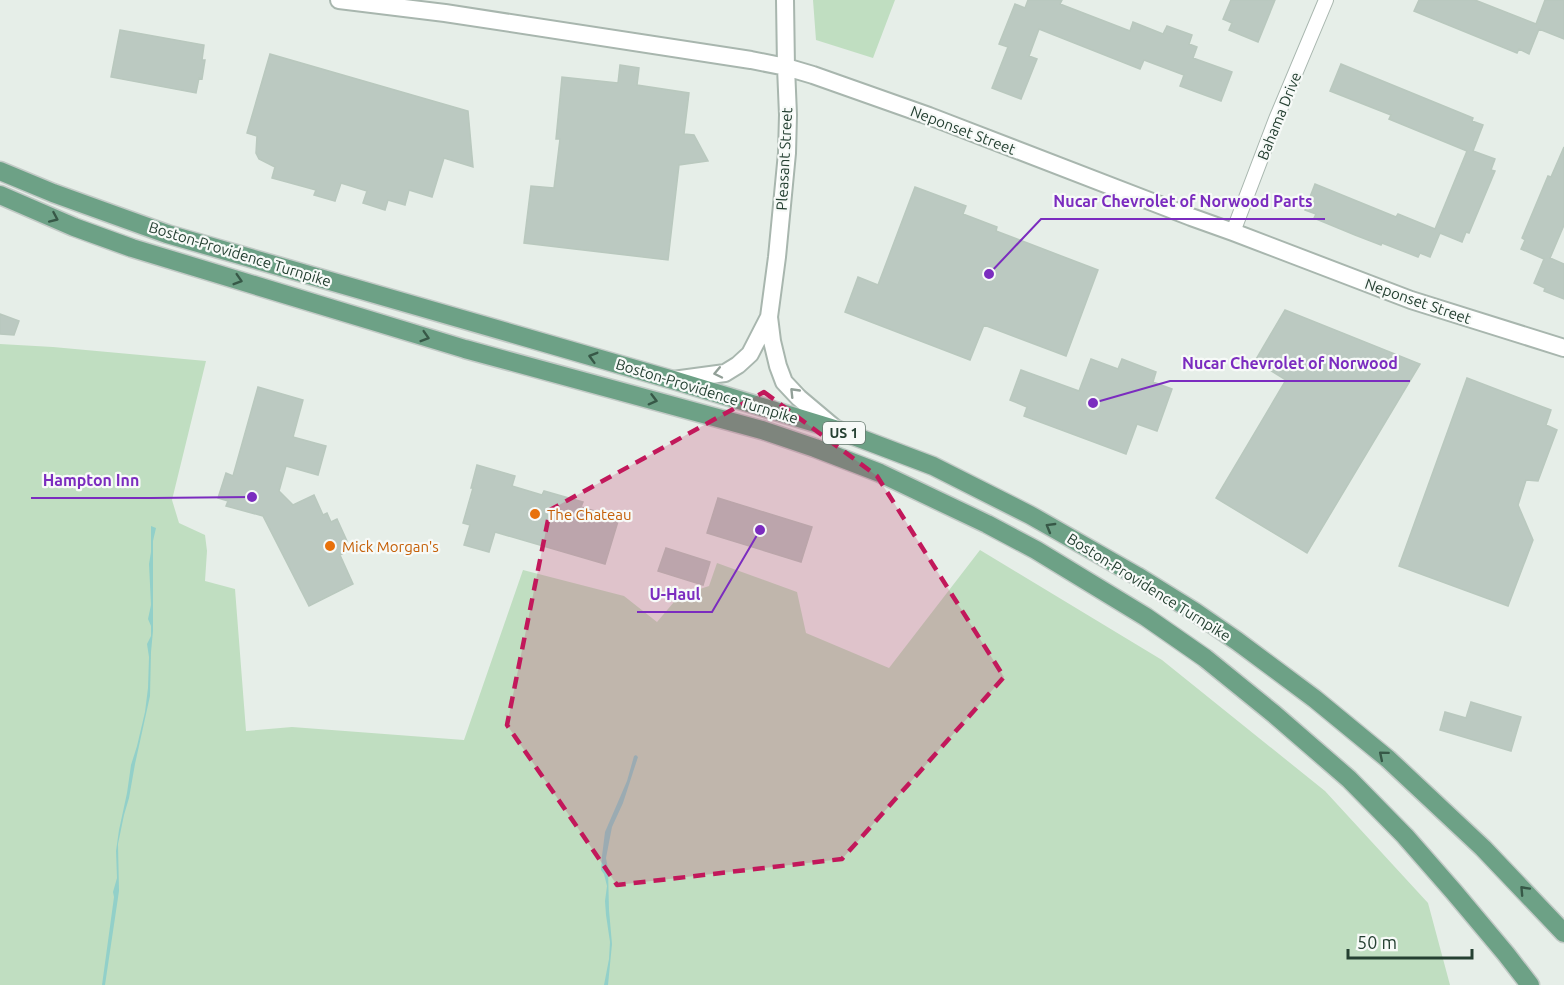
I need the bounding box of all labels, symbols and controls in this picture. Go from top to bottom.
street label: Bahama Drive [1254,70,1304,162]
street label: Neponset Street [908,102,1018,158]
street label: Pleasant Street [773,107,795,211]
callout: Nucar Chevrolet of Norwood Parts [1041,185,1325,219]
text: Nucar Chevrolet of Norwood Parts [1053,192,1313,210]
one-way arrow [47,211,58,223]
street label: Boston-Providence Turnpike [147,218,333,290]
one-way arrow [232,273,243,285]
street label: Neponset Street [1363,275,1473,327]
one-way arrow [419,330,430,342]
callout: Nucar Chevrolet of Norwood [1170,347,1410,381]
one-way arrow [588,352,599,364]
text: Nucar Chevrolet of Norwood [1182,354,1398,372]
street label: Boston-Providence Turnpike [614,355,800,427]
one-way arrow [713,366,723,379]
one-way arrow [790,388,801,399]
one-way arrow [647,393,658,405]
road number: US 1 [823,422,865,444]
callout: Hampton Inn [31,464,151,498]
text: Hampton Inn [43,471,139,489]
place label: The Chateau [547,506,632,523]
marker: The Chateau [528,507,542,521]
one-way arrow [1046,522,1056,534]
street label: Boston-Providence Turnpike [1064,530,1234,644]
place label: Mick Morgan's [342,538,439,555]
marker: Mick Morgan's [323,539,337,553]
callout: U-Haul [637,578,712,612]
text: U-Haul [650,585,701,603]
one-way arrow [1379,752,1390,763]
one-way arrow [1520,886,1531,897]
scale bar [1348,922,1472,960]
text: 50 m [1357,932,1397,952]

